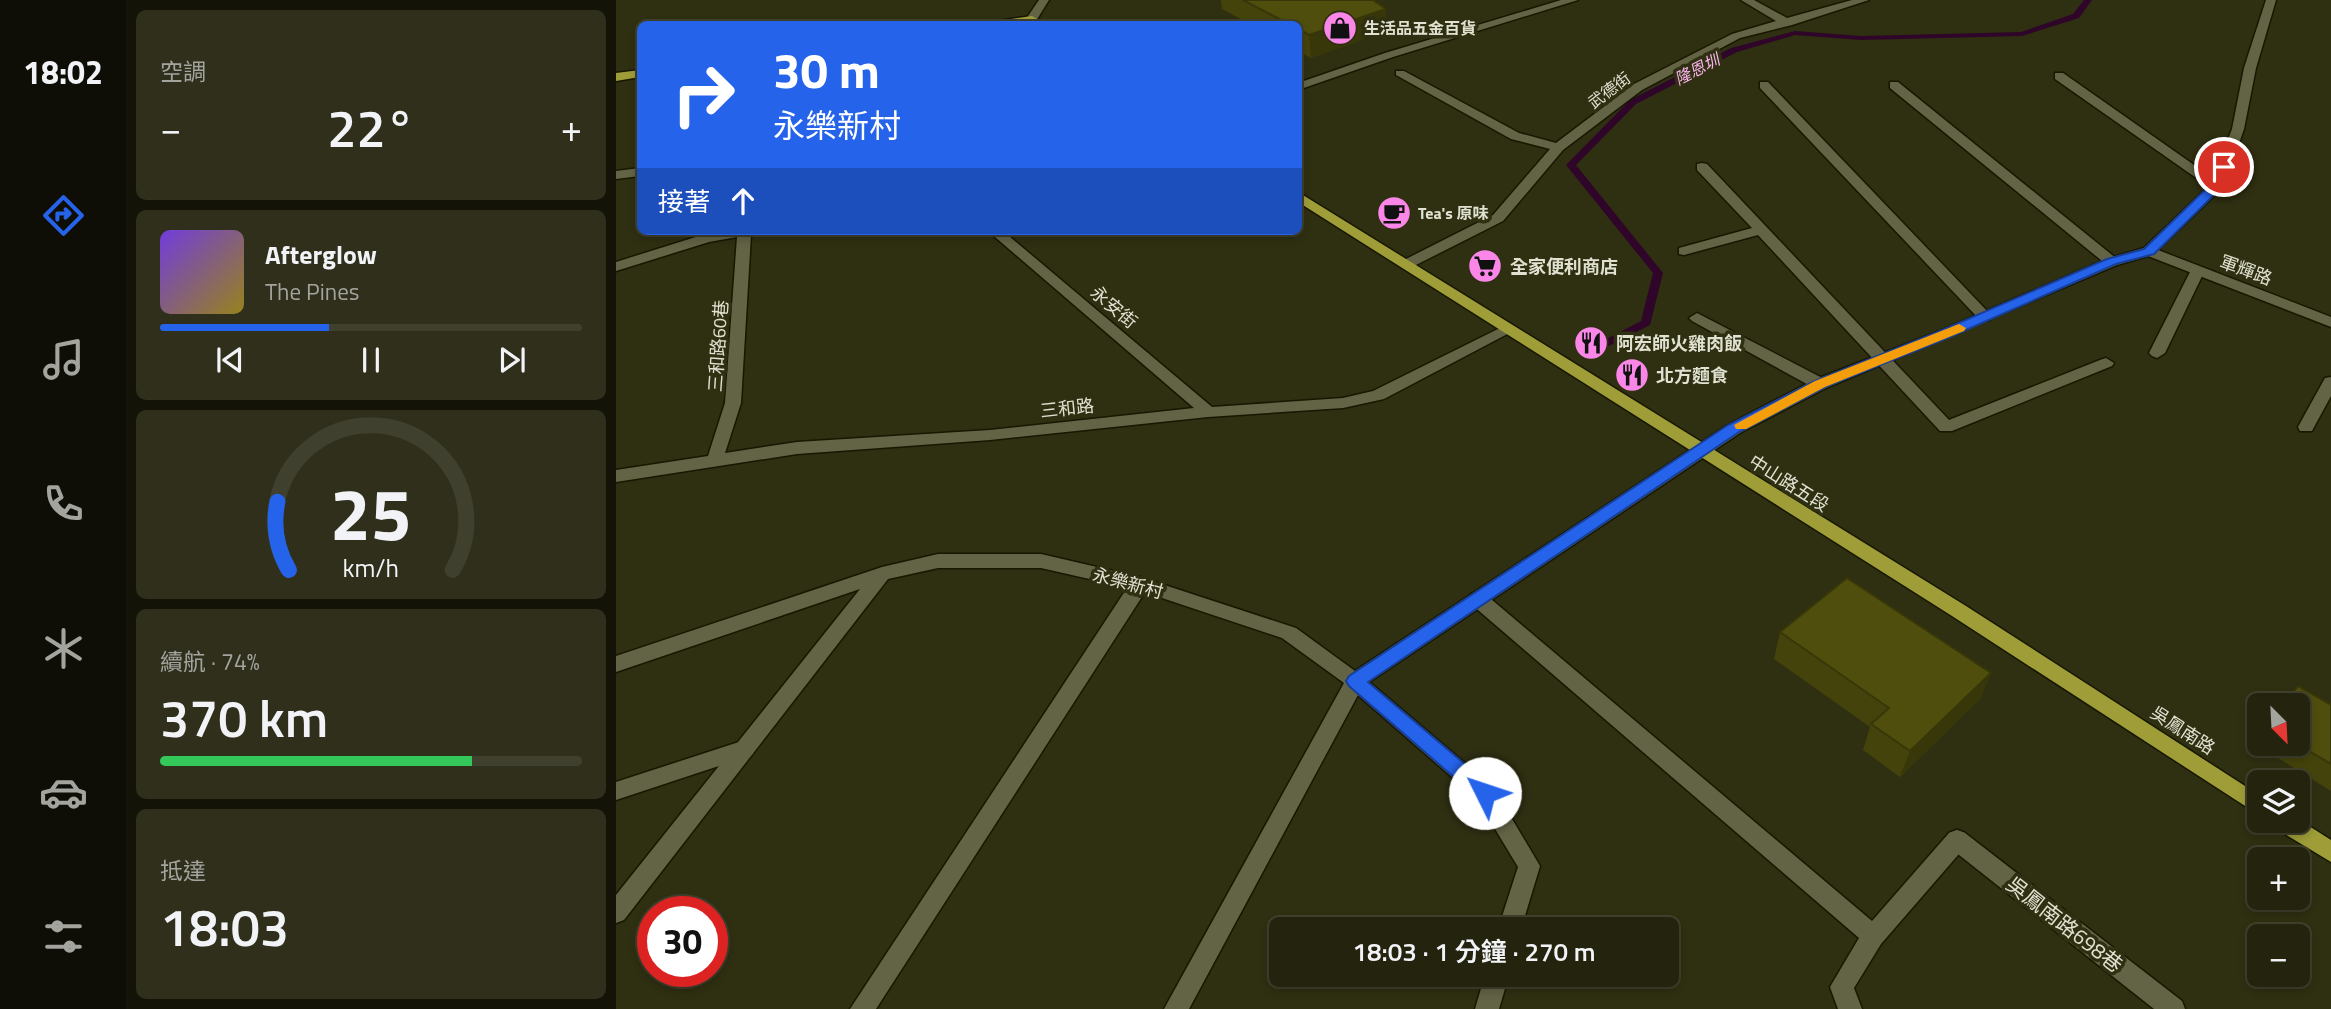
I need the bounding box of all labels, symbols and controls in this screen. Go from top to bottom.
shop icon: 生活品五金百貨 [1321,9,1359,47]
place label: 生活品五金百貨 [1364,16,1476,40]
text: 30 m [773,32,880,107]
water label: 隆恩圳 [1670,47,1726,91]
text: 18:02 [23,48,103,96]
icon: right [658,49,749,140]
text: 空調 [160,54,206,89]
street label: 武德街 [1583,66,1635,114]
text: 22° [327,88,415,167]
text: − [160,99,181,157]
text: + [561,99,582,157]
text: 永樂新村 [773,101,901,149]
pin [2194,137,2254,197]
icon: arrive [2205,148,2243,186]
text: 接著 [658,182,710,221]
icon: ahead [724,182,762,220]
icon: directions [39,191,88,240]
cafe icon: Tea's 原味 [1375,194,1413,232]
place label: Tea's 原味 [1418,201,1488,225]
text: Afterglow [265,235,377,274]
supermarket icon: 全家便利商店 [1466,247,1504,285]
street label: 軍輝路 [2216,248,2276,292]
place label: 全家便利商店 [1510,253,1618,280]
text: The Pines [265,274,359,309]
street label: 永安街 [1085,279,1143,335]
street label: 三和路60巷 [701,299,735,393]
restaurant icon: 阿宏師火雞肉飯 [1572,324,1610,362]
place label: 阿宏師火雞肉飯 [1616,330,1742,357]
icon: music [39,335,88,384]
icon: previous [211,341,249,379]
icon: pause [352,341,390,379]
icon: next [493,341,531,379]
restaurant icon: 北方麵食 [1613,356,1651,394]
place label: 北方麵食 [1656,362,1728,389]
street label: 三和路 [1039,392,1095,424]
street label: 中山路五段 [1744,448,1834,518]
text: 25 [330,459,412,569]
icon: phone [39,479,88,528]
text: km/h [343,549,399,587]
street label: 永樂新村 [1090,561,1166,605]
icon: climate [39,624,88,673]
text: 續航 · 74% [160,644,260,679]
text: 370 km [160,678,328,757]
north arrow [2247,693,2310,756]
map controls [2247,693,2310,987]
street label: 吳鳳南路 [2145,699,2221,761]
position arrow [1448,756,1522,830]
icon: car [39,768,88,817]
button: layers [2247,770,2310,833]
button: + [2247,847,2310,910]
text: 抵達 [160,853,206,888]
street label: 吳鳳南路698巷 [2000,868,2130,980]
text: 18:03 [160,887,289,966]
speed limit sign: 30 [637,896,728,987]
icon: filters [39,912,88,961]
button: − [2247,924,2310,987]
text: 18:03 · 1 分鐘 · 270 m [1352,932,1596,971]

